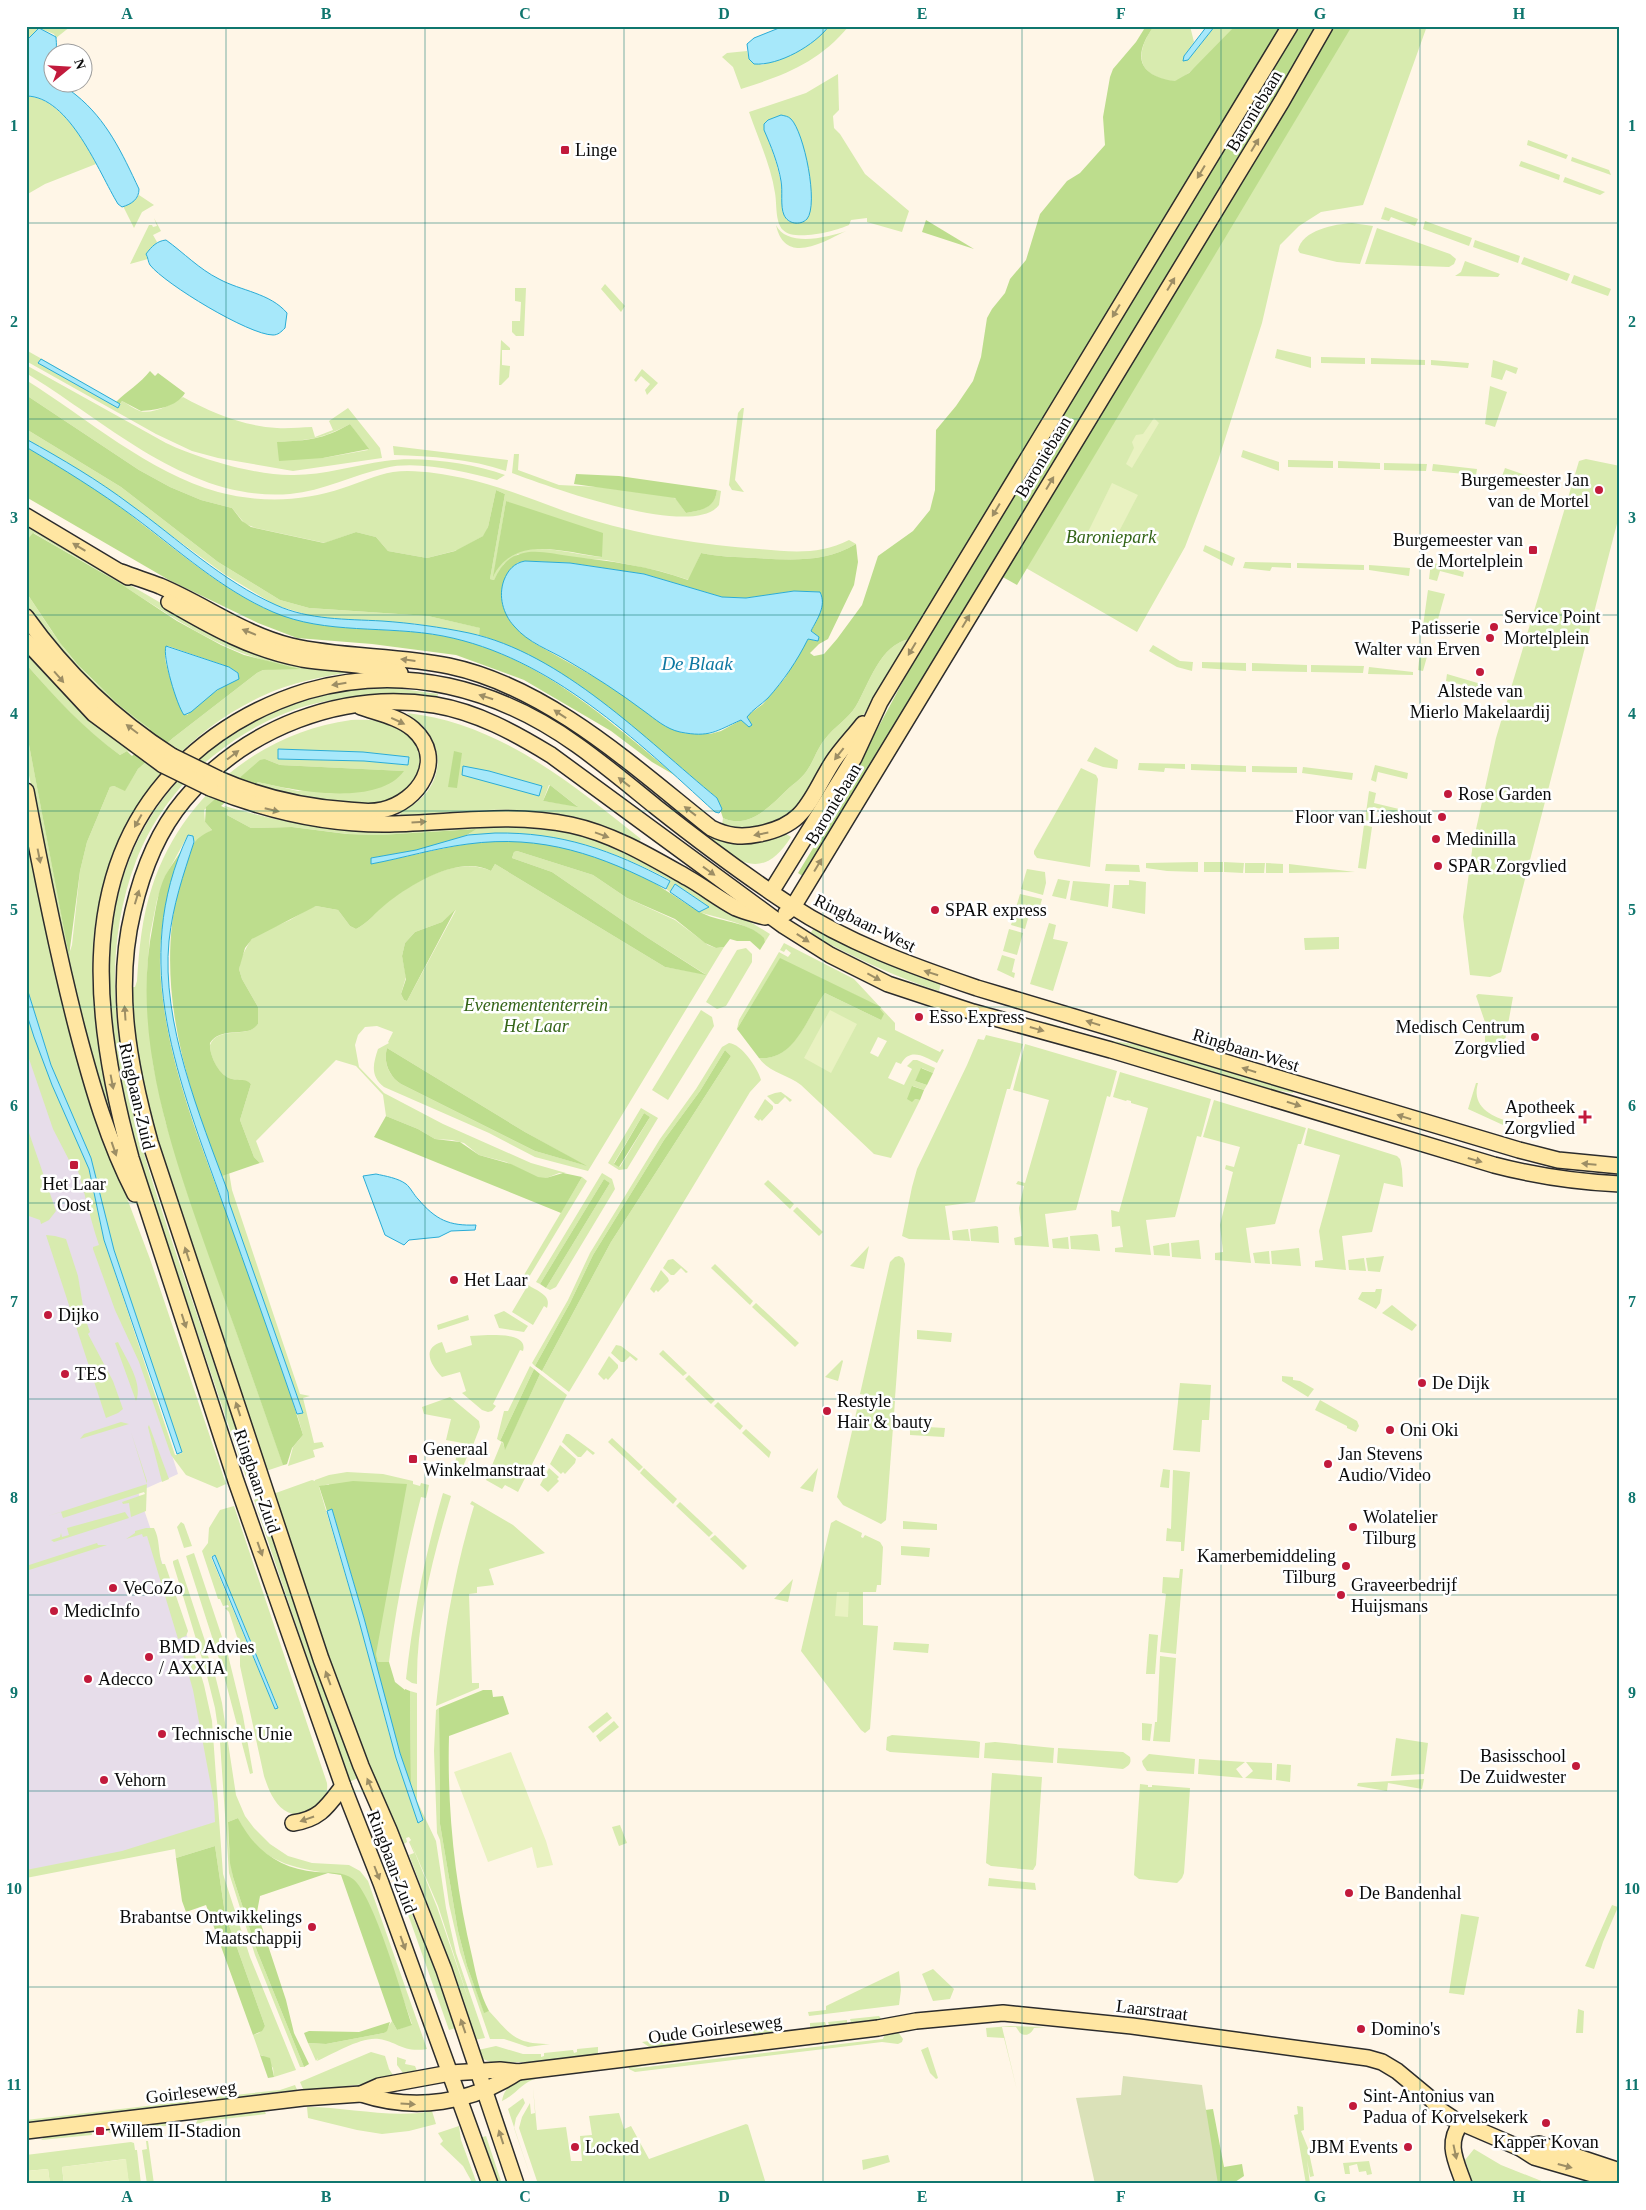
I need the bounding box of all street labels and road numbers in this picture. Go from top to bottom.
street label: Baroniebaan [1222,67,1286,155]
street label: Baroniebaan [1011,413,1075,501]
street label: Baroniebaan [801,760,865,848]
street label: Ringbaan-West [811,890,919,956]
street label: Ringbaan-West [1190,1024,1302,1076]
street label: Ringbaan-Zuid [115,1041,159,1151]
street label: Ringbaan-Zuid [230,1426,284,1536]
street label: Ringbaan-Zuid [363,1808,421,1916]
street label: Laarstraat [1115,1996,1189,2024]
street label: Oude Goirleseweg [647,2011,783,2047]
street label: Goirleseweg [145,2077,237,2107]

